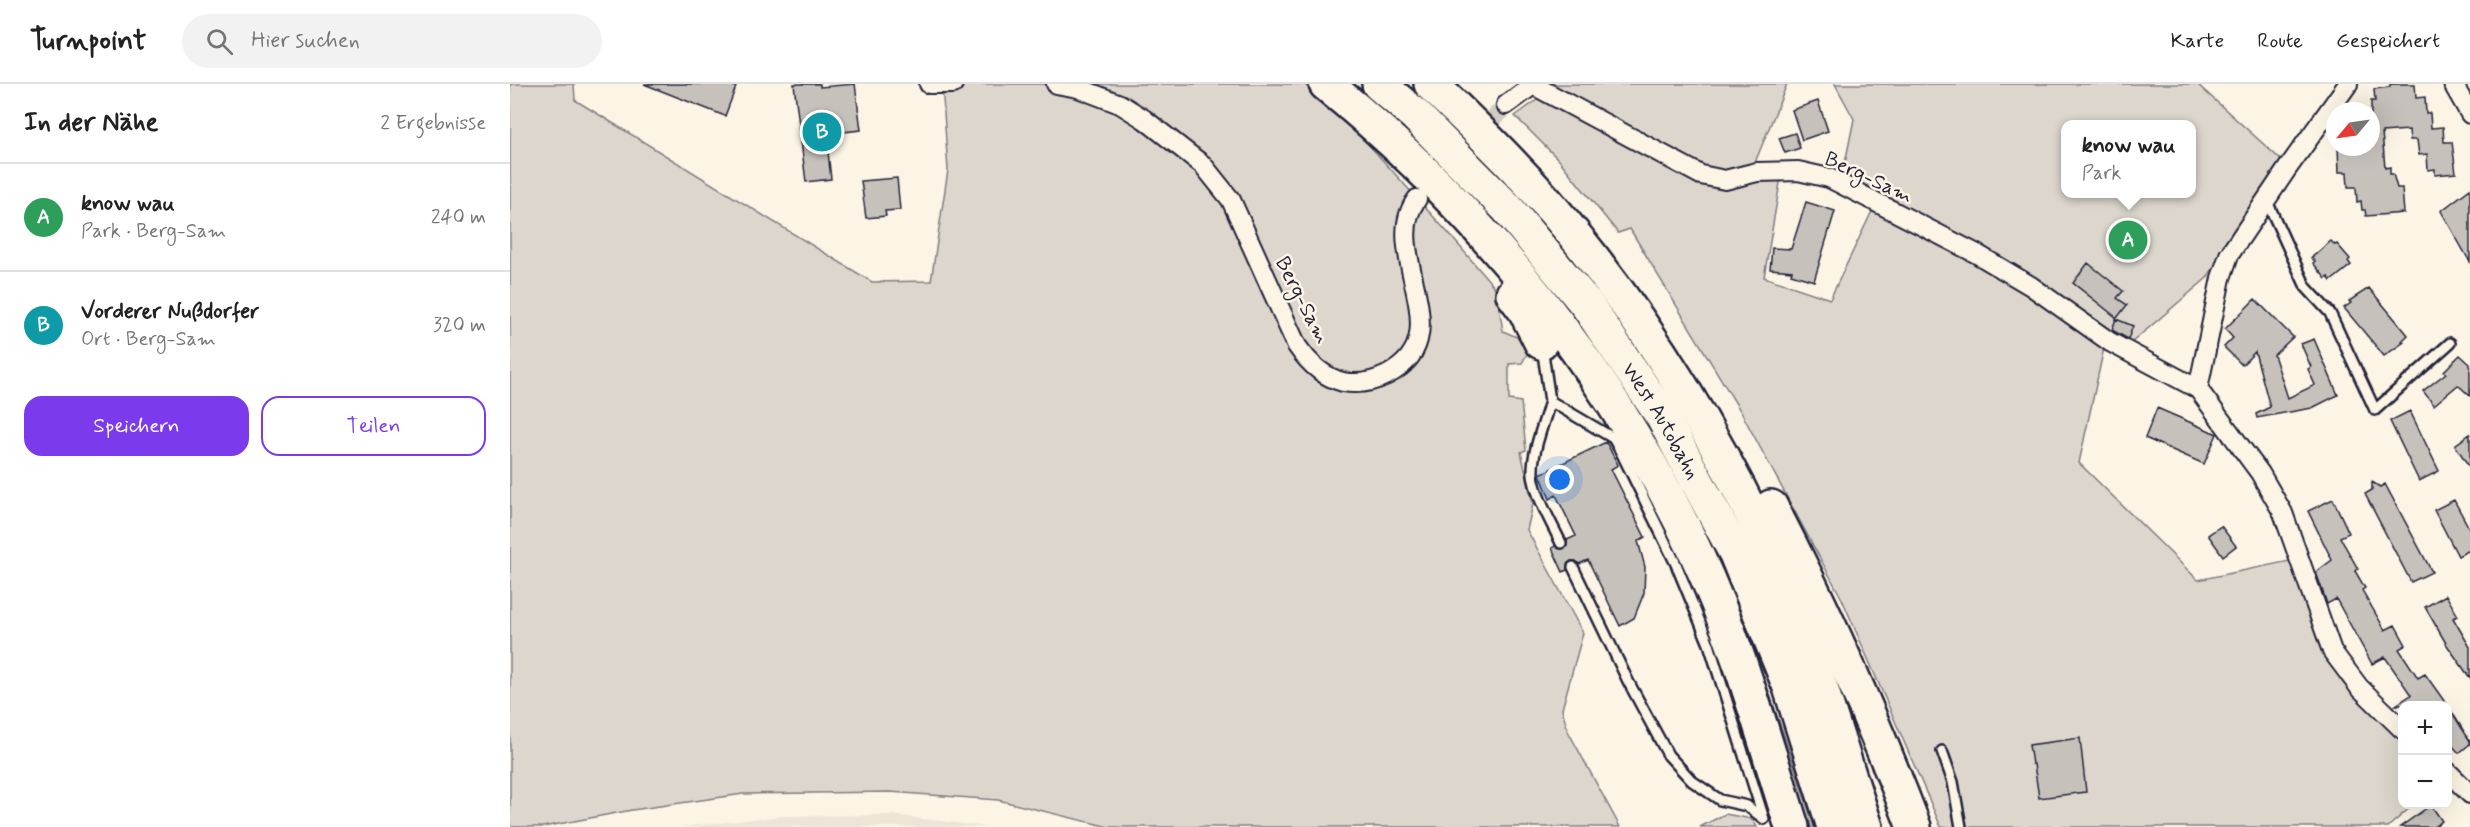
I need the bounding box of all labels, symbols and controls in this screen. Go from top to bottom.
search box [182,14,602,68]
text: Turnpoint [30,23,146,60]
icon: search [203,25,236,58]
text: Hier suchen [251,27,360,55]
text: Karte [2171,27,2224,55]
text: Route [2257,27,2303,55]
text: Gespeichert [2336,27,2440,55]
north arrow [2326,102,2380,156]
text: In der Nähe [24,106,158,140]
text: 2 Ergebnisse [380,110,486,137]
pin: B [802,110,842,154]
popup [2061,120,2196,198]
text: know wau [2082,132,2175,160]
street label: Berg-Sam [1819,145,1917,211]
text: Park [2082,160,2121,187]
text: know wau [81,190,175,218]
text: A [37,204,50,231]
text: 240 m [431,204,486,231]
text: Park · Berg-Sam [81,218,226,245]
pin: A [2108,218,2148,262]
street label: Berg-Sam [1267,252,1336,349]
text: Vorderer Nußdorfer [81,298,260,326]
text: B [37,312,50,339]
text: 320 m [433,312,486,339]
text: Ort · Berg-Sam [81,326,216,353]
street label: West Autobahn [1615,357,1707,485]
button: Speichern [24,396,249,456]
button: Teilen [261,396,486,456]
your location [1545,465,1574,494]
map controls [2398,701,2452,809]
button: + [2398,701,2452,755]
button: − [2398,755,2452,809]

